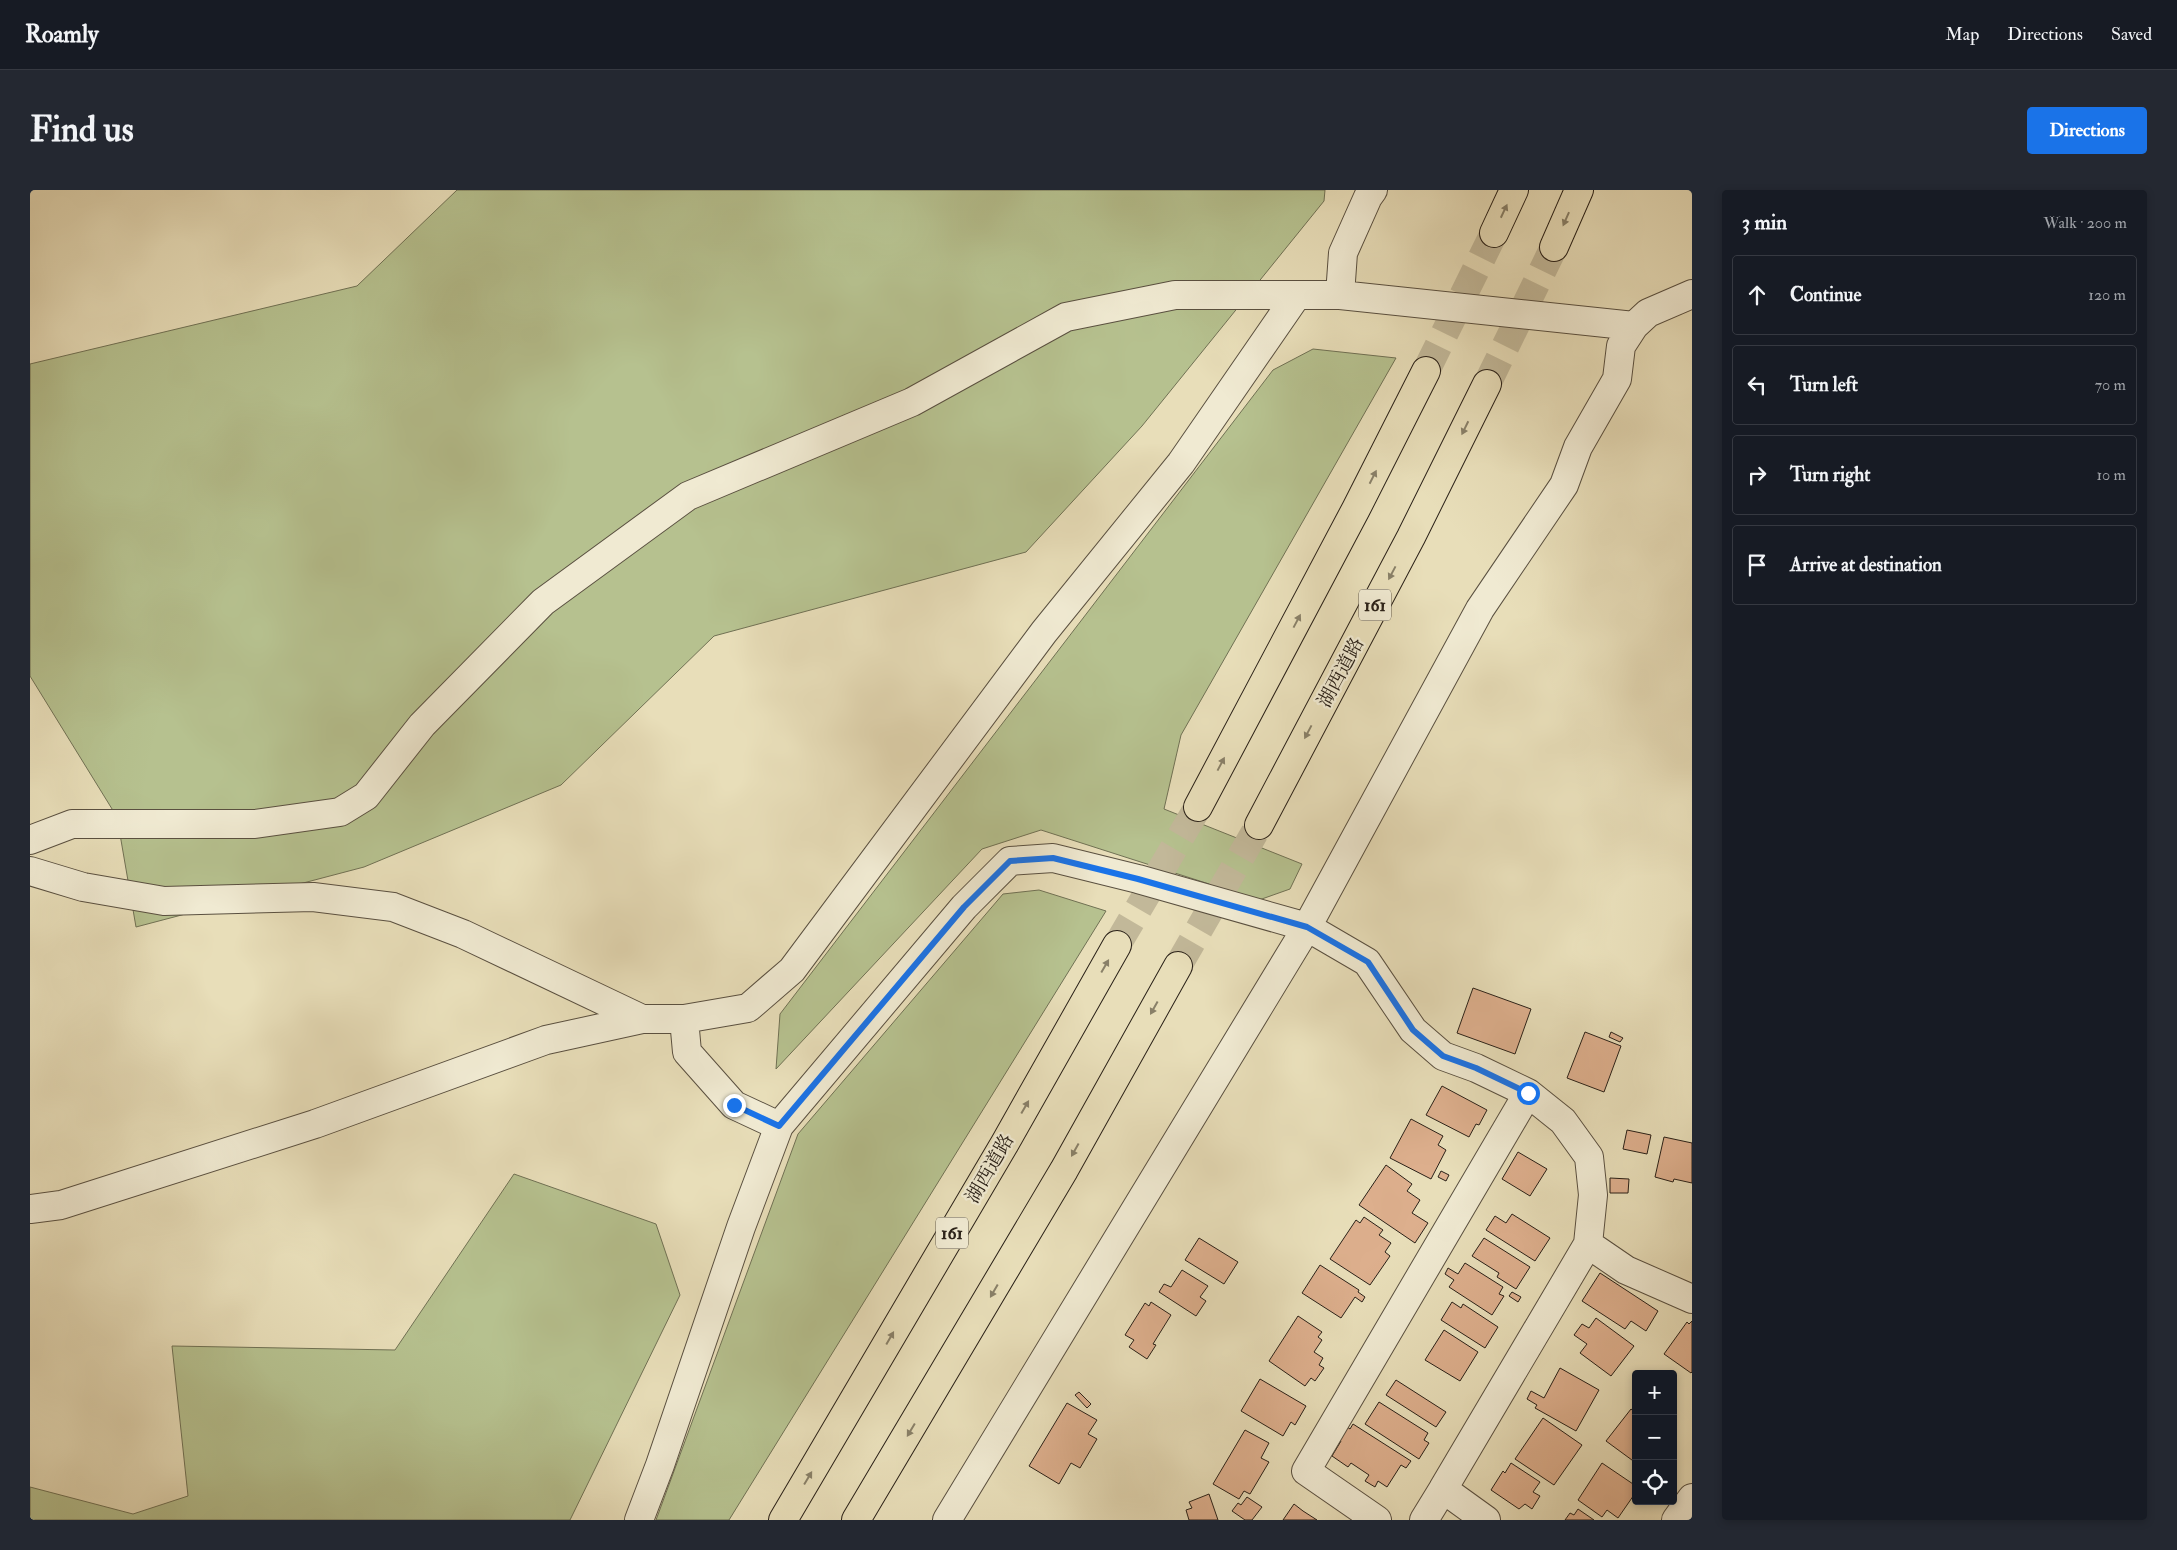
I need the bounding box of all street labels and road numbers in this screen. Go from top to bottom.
road number: 161 [1359,590,1391,620]
street label: 湖西道路 [1312,633,1369,712]
street label: 湖西道路 [960,1130,1019,1207]
road number: 161 [936,1218,968,1248]

